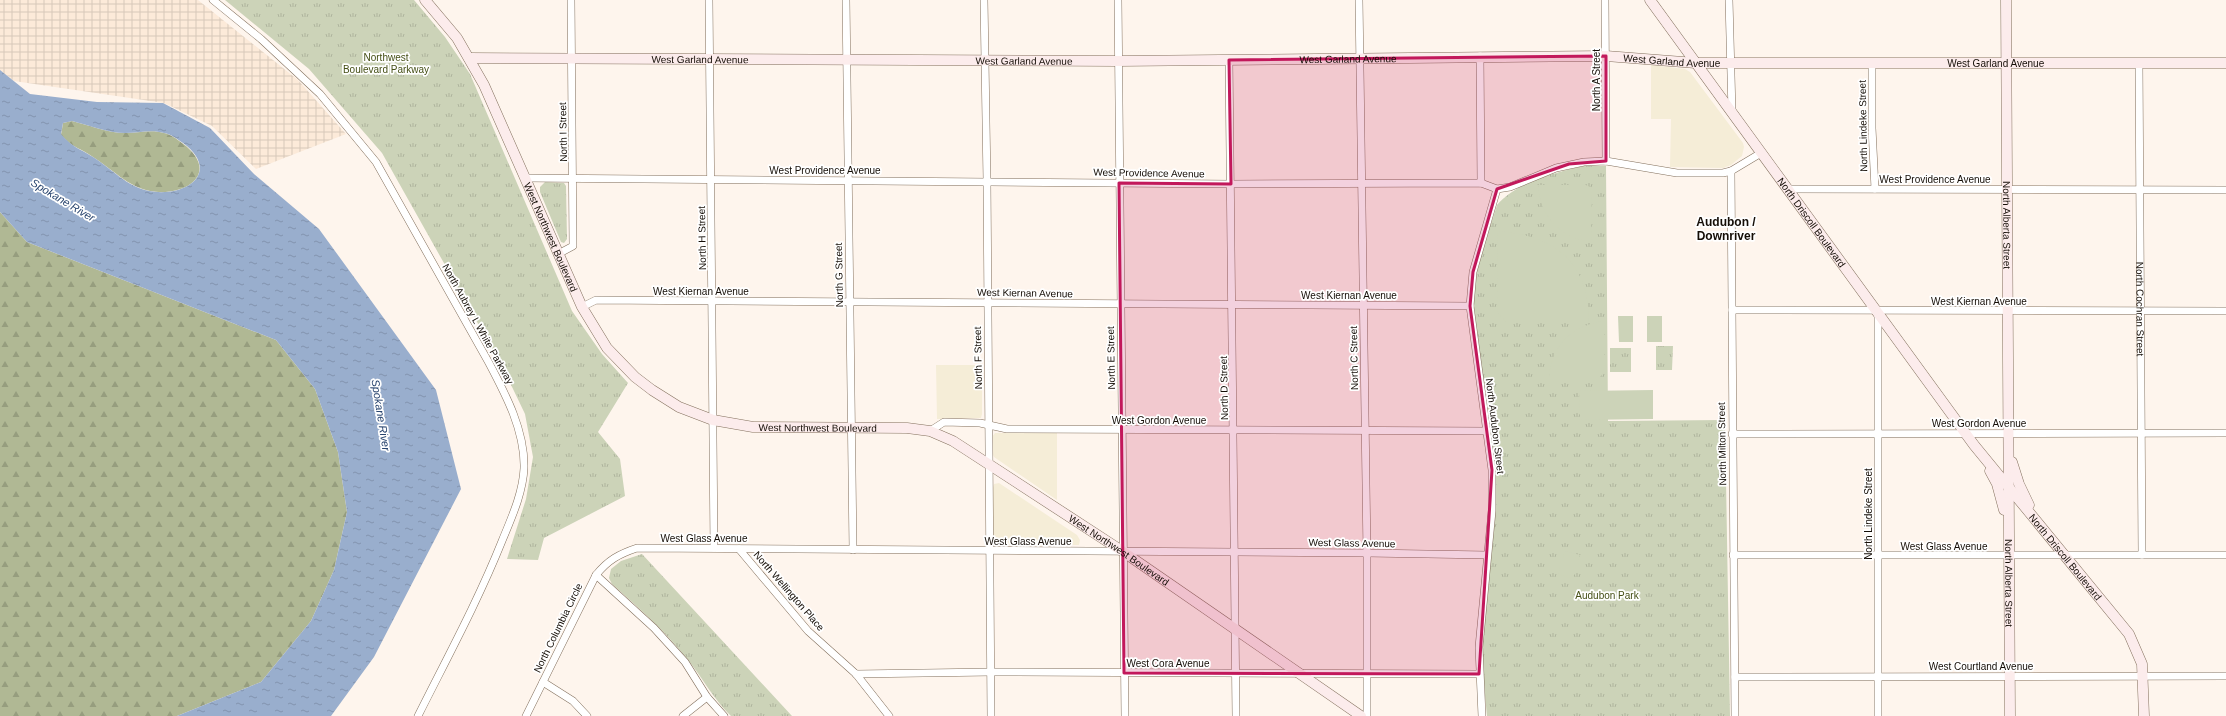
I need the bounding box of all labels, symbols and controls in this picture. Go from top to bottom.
street label: North A Street [1591,49,1602,111]
park label: Northwest Boulevard Parkway [343,52,429,75]
street label: West Garland Avenue [1623,52,1721,69]
street label: West Garland Avenue [651,53,749,65]
street label: West Garland Avenue [1299,53,1397,65]
street label: West Garland Avenue [975,55,1073,66]
street label: West Garland Avenue [1947,58,2045,69]
street label: North Lindeke Street [1857,80,1869,172]
street label: North I Street [557,102,569,162]
street label: West Providence Avenue [769,165,881,176]
street label: West Providence Avenue [1093,167,1205,179]
street label: West Providence Avenue [1879,174,1991,185]
street label: North Driscoll Boulevard [1776,175,1848,269]
water label: Spokane River [29,176,98,224]
street label: West Northwest Boulevard [522,181,580,293]
street label: North Alberta Street [2002,181,2013,269]
street label: North H Street [696,206,708,270]
district label: Audubon / Downriver [1696,215,1756,243]
street label: North G Street [833,242,845,307]
street label: North Aubrey L White Parkway [440,262,516,386]
street label: North Cochran Street [2135,262,2146,357]
street label: West Kiernan Avenue [653,286,749,297]
street label: West Kiernan Avenue [977,287,1073,299]
street label: West Kiernan Avenue [1301,290,1397,301]
street label: West Kiernan Avenue [1931,296,2027,307]
street label: North F Street [972,326,984,389]
street label: North E Street [1105,326,1117,390]
street label: North C Street [1348,326,1360,390]
street label: North D Street [1218,356,1230,420]
water label: Spokane River [369,378,393,453]
street label: North Audubon Street [1484,378,1506,475]
street label: North Milton Street [1716,402,1728,486]
street label: West Gordon Avenue [1112,415,1207,426]
street label: West Gordon Avenue [1932,418,2027,429]
street label: West Northwest Boulevard [759,422,877,433]
street label: North Lindeke Street [1863,468,1874,560]
street label: West Northwest Boulevard [1067,512,1171,587]
street label: North Driscoll Boulevard [2027,512,2104,602]
street label: West Glass Avenue [661,533,748,544]
street label: West Glass Avenue [985,536,1072,547]
street label: West Glass Avenue [1308,537,1396,549]
street label: North Alberta Street [2004,539,2015,627]
street label: West Glass Avenue [1901,541,1988,552]
street label: North Wellington Place [752,549,827,633]
street label: North Columbia Circle [532,581,585,674]
park label: Audubon Park [1575,590,1640,601]
street label: West Cora Avenue [1126,658,1210,669]
street label: West Courtland Avenue [1929,661,2034,672]

